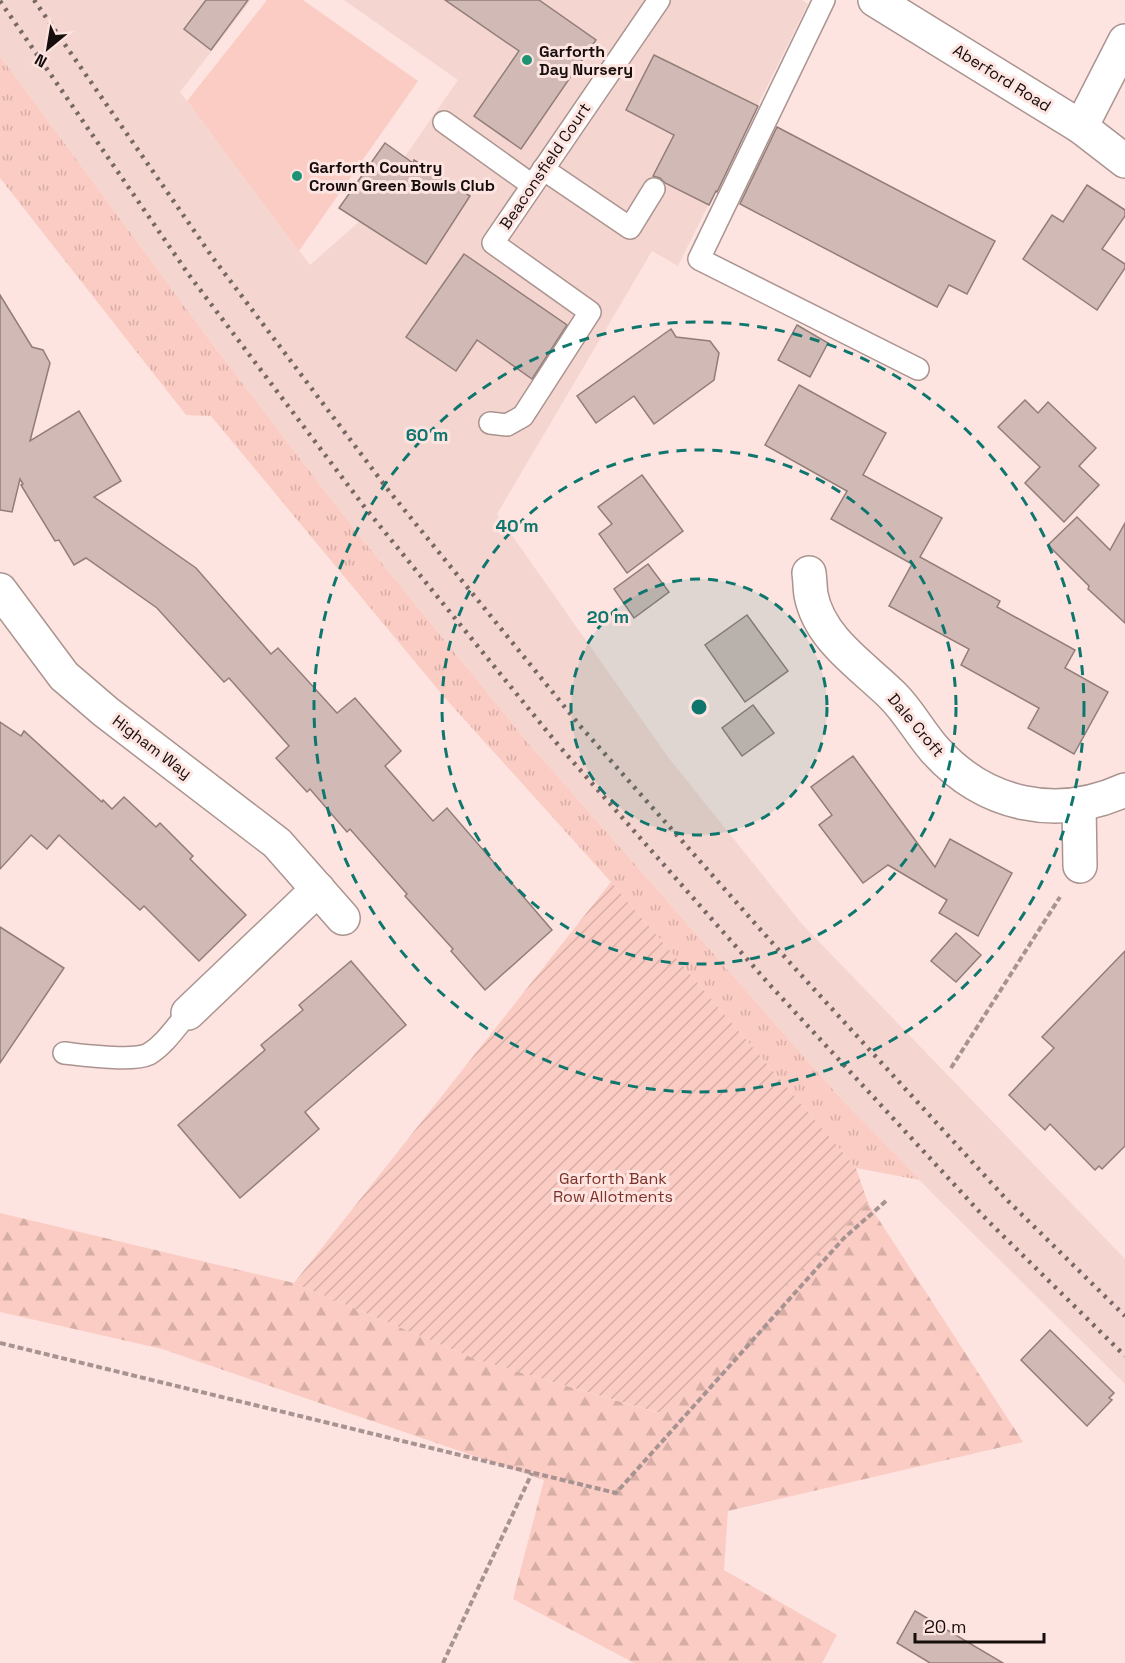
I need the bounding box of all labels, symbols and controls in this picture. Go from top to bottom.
north arrow [18,18,78,78]
street label: Aberford Road [949,39,1055,117]
place label: Garforth Day Nursery [539,41,633,80]
text: N [31,49,51,72]
marker: Garforth Day Nursery [520,53,534,67]
street label: Beaconsfield Court [495,99,595,233]
place label: Garforth Country Crown Green Bowls Club [309,157,495,196]
marker: Garforth Country Crown Green Bowls Club [290,169,304,183]
text: 60 m [406,423,448,446]
text: 40 m [495,514,539,537]
text: 20 m [587,605,629,628]
street label: Dale Croft [883,689,949,761]
centre of rings [689,697,709,717]
street label: Higham Way [108,710,196,784]
park label: Garforth Bank Row Allotments [553,1168,673,1207]
scale bar [915,1606,1044,1644]
text: 20 m [924,1615,967,1638]

